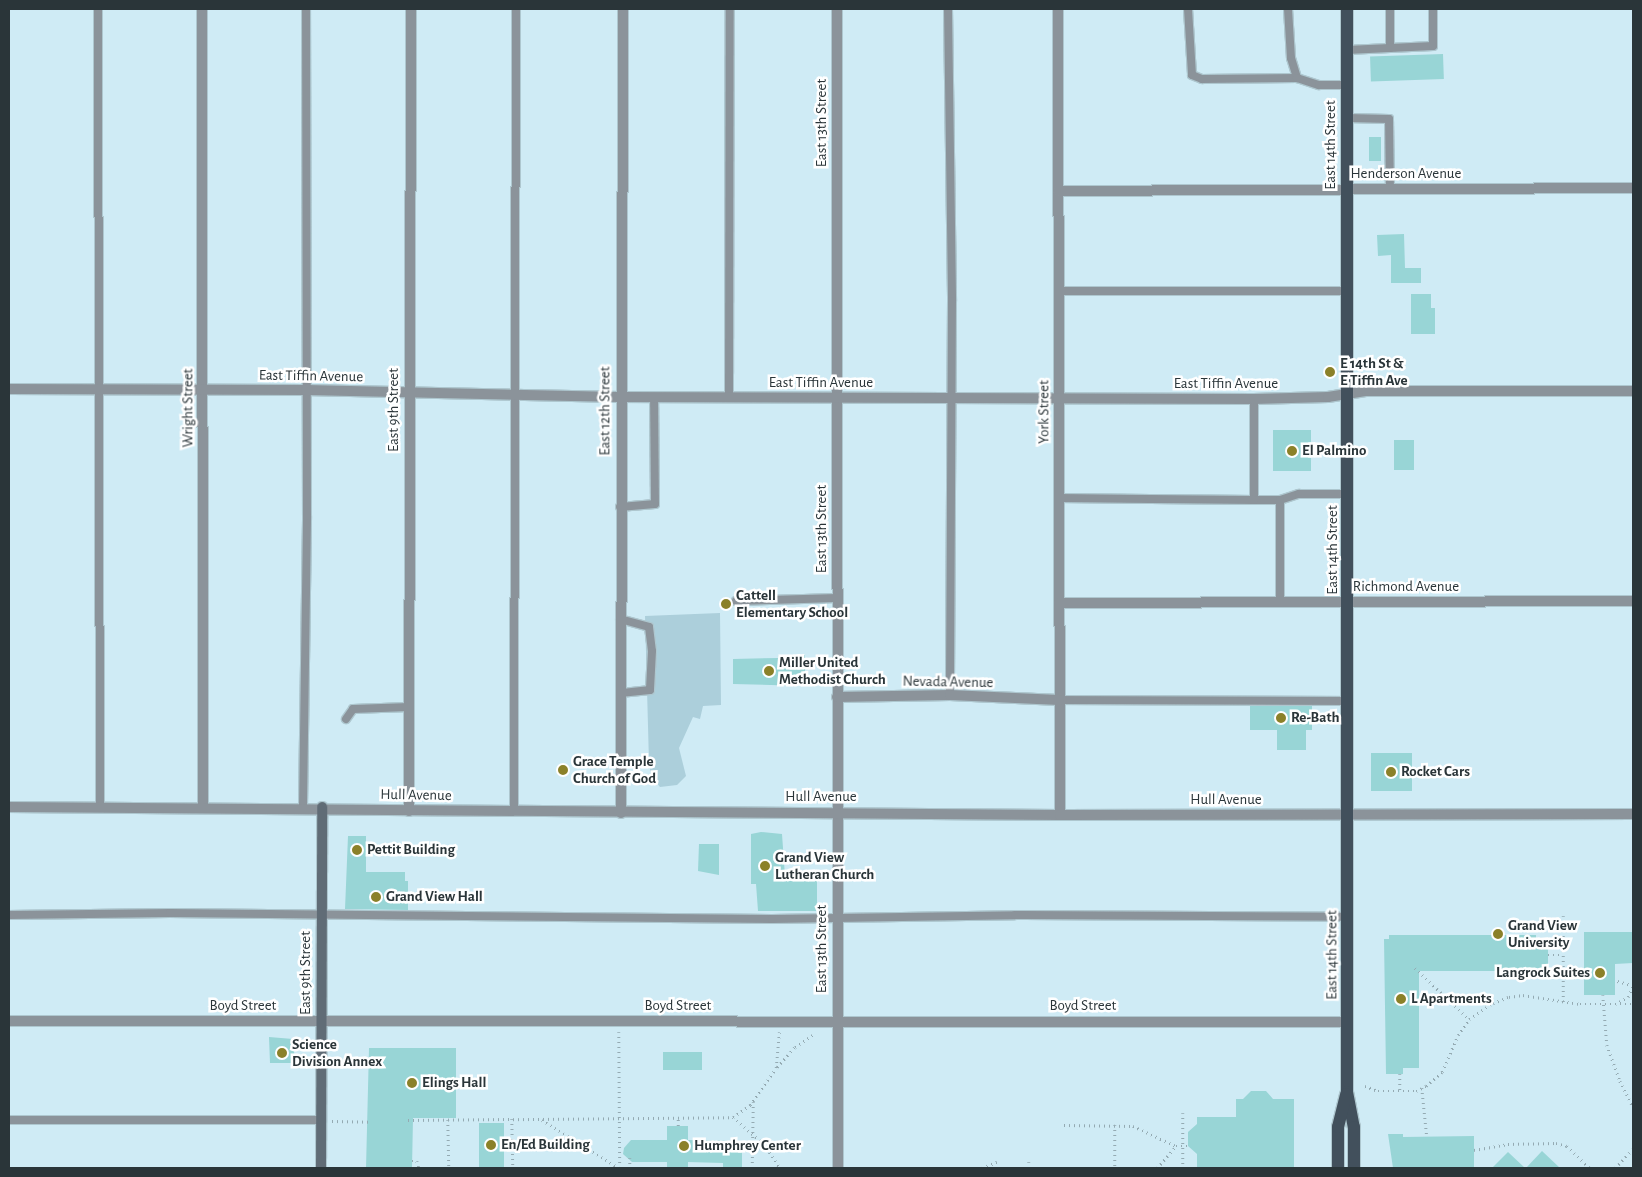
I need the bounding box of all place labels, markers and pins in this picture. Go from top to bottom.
place label: E 14th St & E Tiffin Ave [1340,354,1408,389]
marker: E 14th St & E Tiffin Ave [1324,366,1336,378]
place label: El Palmino [1302,442,1366,460]
marker: El Palmino [1286,445,1298,457]
place label: Cattell Elementary School [736,586,848,621]
marker: Cattell Elementary School [720,598,732,610]
place label: Miller United Methodist Church [779,653,886,688]
marker: Miller United Methodist Church [763,665,775,677]
place label: Re-Bath [1291,709,1340,727]
marker: Re-Bath [1275,712,1287,724]
place label: Grace Temple Church of God [573,752,656,787]
place label: Rocket Cars [1401,763,1470,781]
marker: Grace Temple Church of God [557,764,569,776]
marker: Rocket Cars [1385,766,1397,778]
place label: Pettit Building [367,841,455,859]
marker: Pettit Building [351,844,363,856]
place label: Grand View Lutheran Church [775,848,874,883]
marker: Grand View Lutheran Church [759,860,771,872]
place label: Grand View Hall [386,888,483,906]
marker: Grand View Hall [370,891,382,903]
place label: Grand View University [1508,916,1577,951]
marker: Grand View University [1492,928,1504,940]
place label: Langrock Suites [1496,964,1590,982]
marker: Langrock Suites [1594,967,1606,979]
place label: L Apartments [1411,990,1492,1008]
marker: L Apartments [1395,993,1407,1005]
place label: Science Division Annex [292,1035,382,1070]
marker: Science Division Annex [276,1047,288,1059]
place label: Elings Hall [422,1074,486,1092]
marker: Elings Hall [406,1077,418,1089]
place label: En/Ed Building [501,1136,590,1154]
place label: Humphrey Center [694,1137,801,1155]
marker: En/Ed Building [485,1139,497,1151]
marker: Humphrey Center [678,1140,690,1152]

